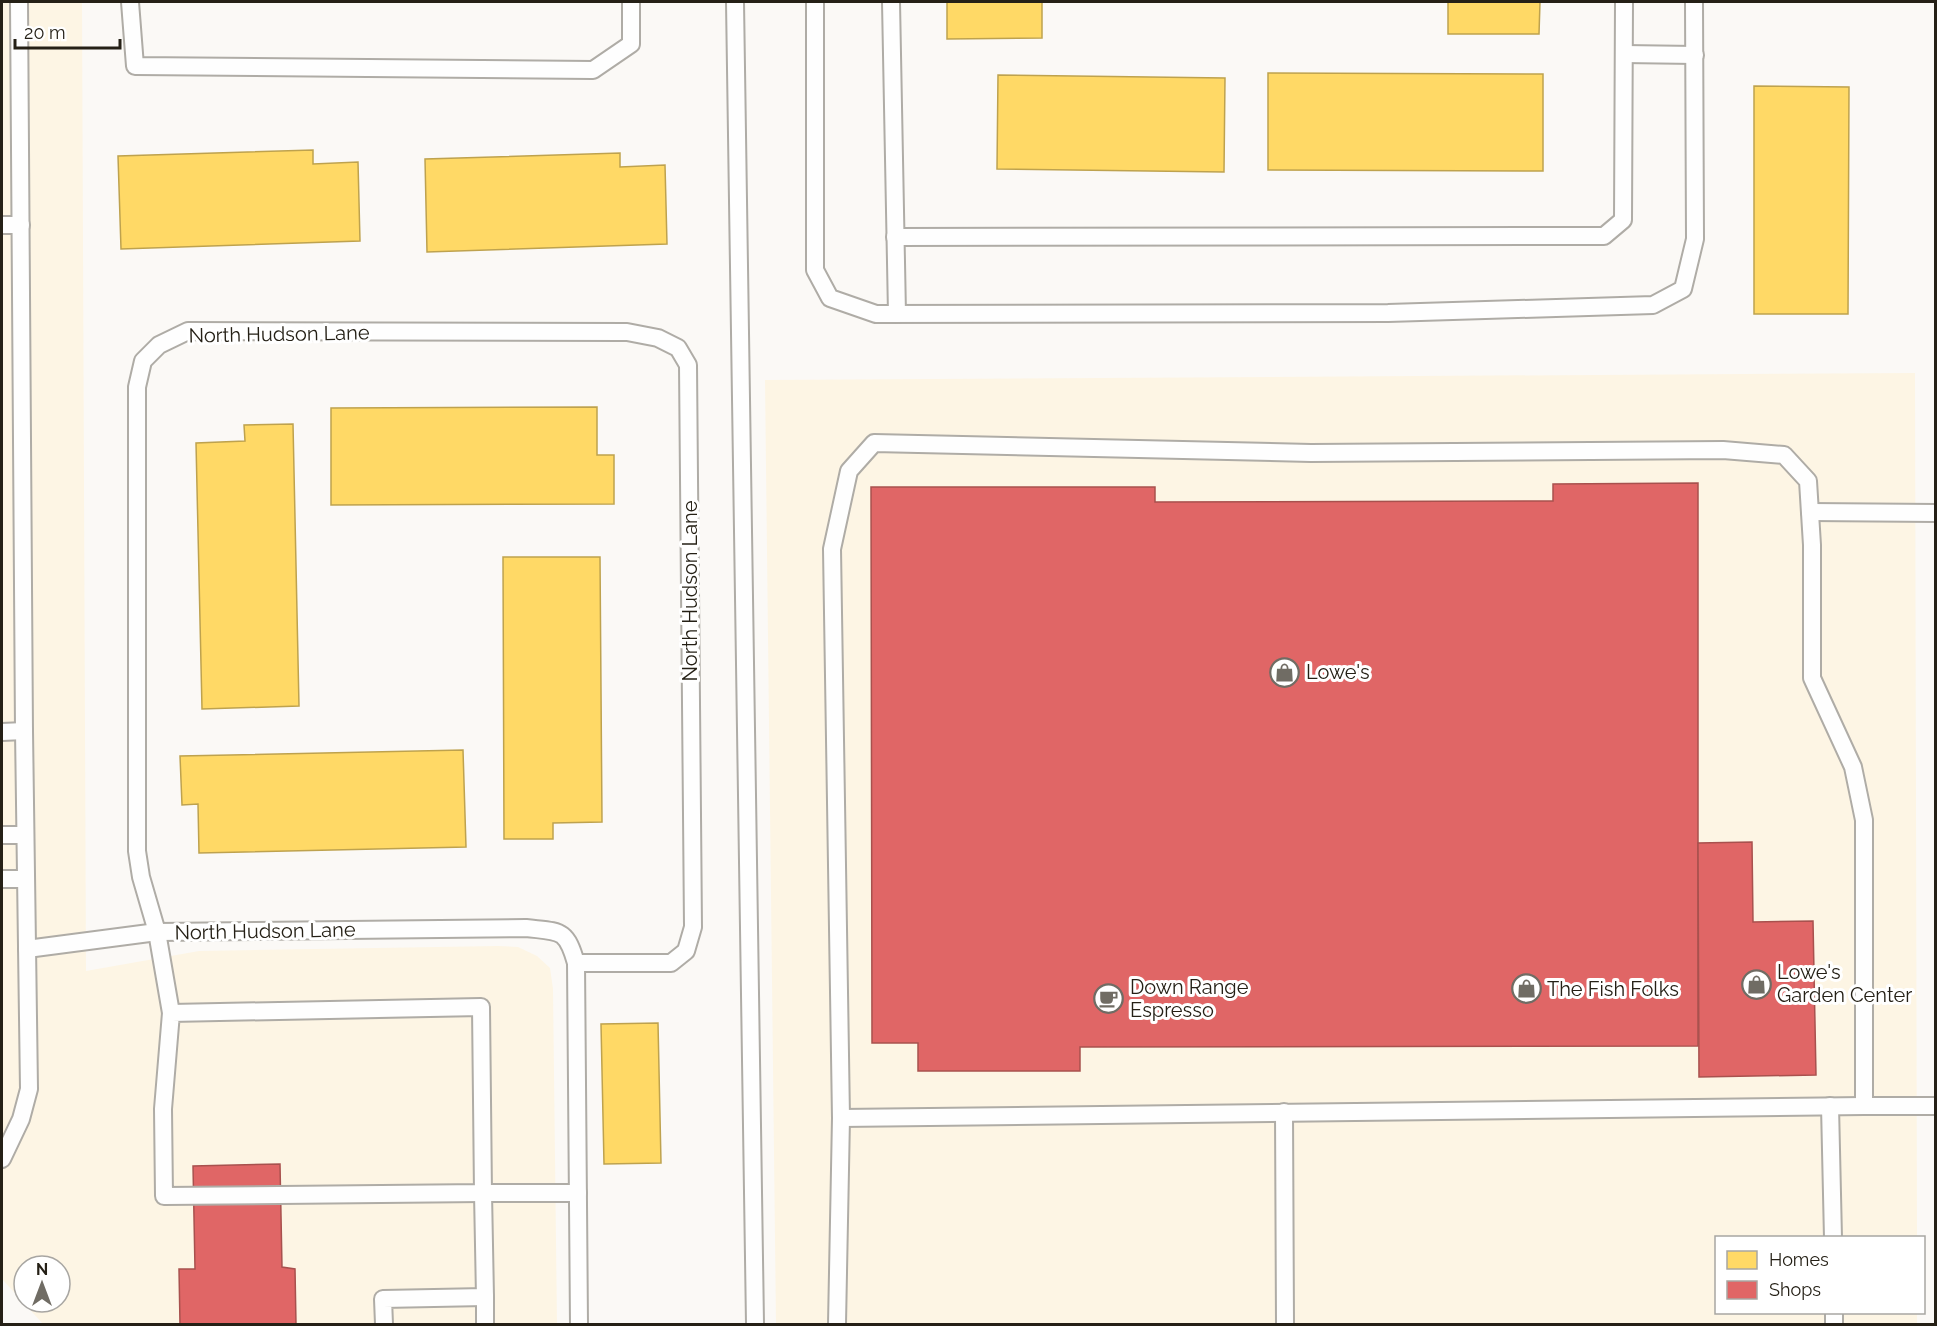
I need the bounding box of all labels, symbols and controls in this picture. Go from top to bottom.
scale bar [15,12,120,50]
text: 20 m [24,22,66,43]
street label: North Hudson Lane [188,320,370,348]
street label: North Hudson Lane [678,500,702,682]
shop icon: Lowe's [1269,656,1301,688]
place label: Lowe's [1306,660,1370,684]
street label: North Hudson Lane [174,917,356,945]
place label: Lowe's Garden Center [1777,960,1912,1007]
shop icon: Lowe's Garden Center [1740,968,1772,1000]
shop icon: The Fish Folks [1510,973,1542,1005]
place label: Down Range Espresso [1130,975,1249,1022]
place label: The Fish Folks [1547,977,1679,1001]
cafe icon: Down Range Espresso [1093,982,1125,1014]
legend [1715,1236,1925,1314]
text: Homes [1769,1249,1829,1270]
north arrow [12,1254,72,1314]
text: N [36,1260,48,1279]
text: Shops [1769,1279,1821,1300]

